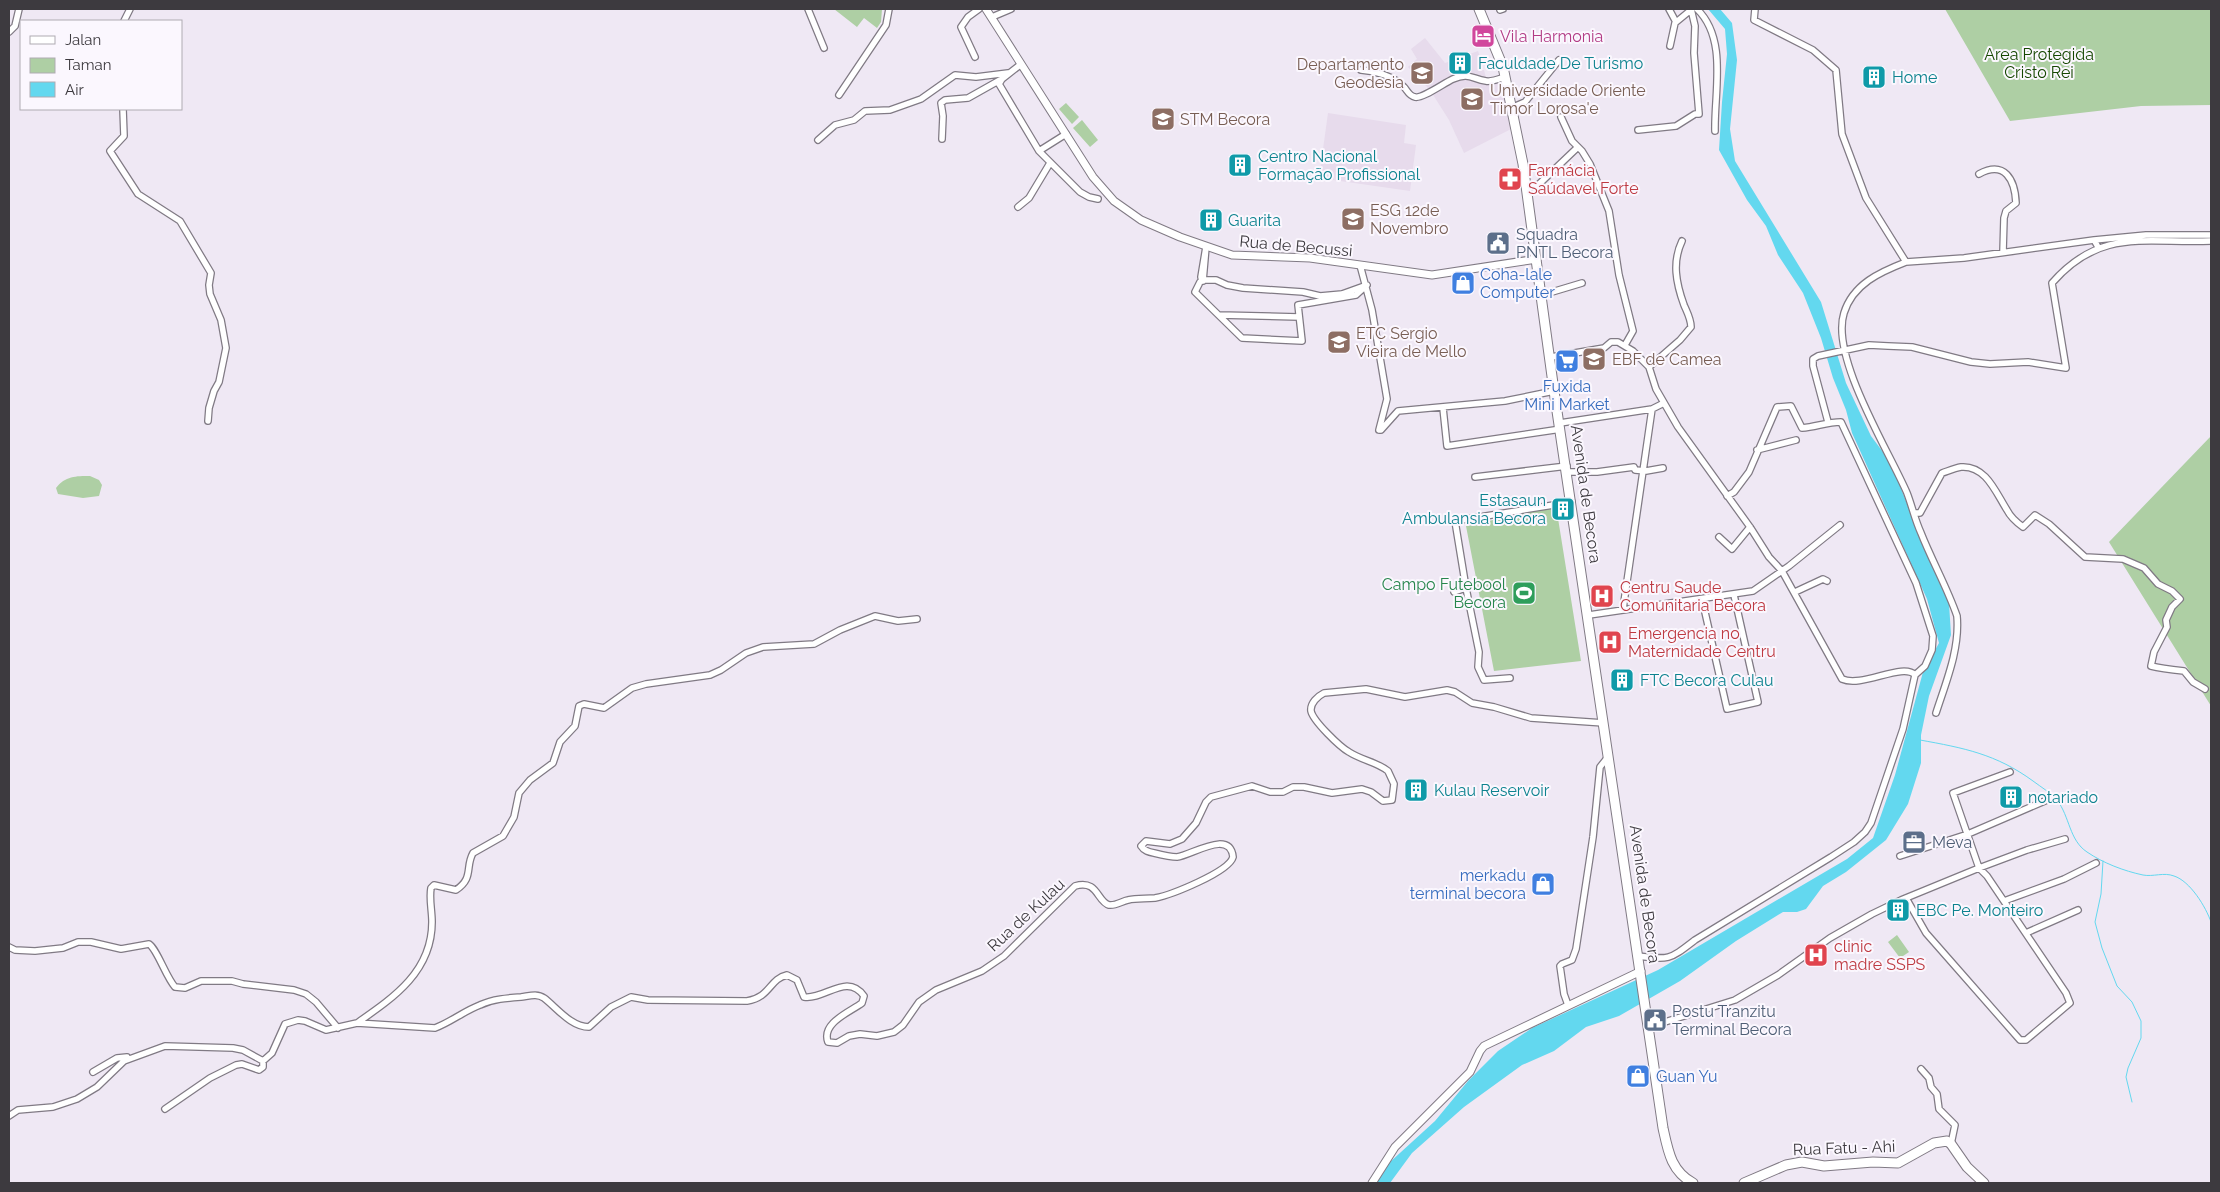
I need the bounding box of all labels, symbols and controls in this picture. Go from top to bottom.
legend [20,20,182,110]
hotel icon: Vila Harmonia [1470,23,1496,49]
place label: Vila Harmonia [1500,27,1603,46]
text: Jalan [65,31,101,49]
park label: Area Protegida Cristo Rei [1984,45,2094,82]
building icon: Faculdade De Turismo [1447,50,1473,76]
place label: Faculdade De Turismo [1478,54,1643,73]
place label: Departamento Geodesia [1297,55,1404,92]
text: Taman [65,56,111,74]
school or university icon: Departamento Geodesia [1409,60,1435,86]
building icon: Home [1861,64,1887,90]
place label: Home [1892,68,1937,87]
text: Air [65,81,84,99]
place label: Universidade Oriente Timor Lorosa'e [1490,81,1646,118]
school or university icon: Universidade Oriente Timor Lorosa'e [1459,86,1485,112]
school or university icon: STM Becora [1150,106,1176,132]
place label: STM Becora [1180,110,1270,129]
place label: Centro Nacional Formação Profissional [1258,147,1421,184]
building icon: Centro Nacional Formação Profissional [1227,152,1253,178]
place label: Farmácia Saúdavel Forte [1528,161,1639,198]
pharmacy icon: Farmácia Saúdavel Forte [1497,166,1523,192]
place label: ESG 12de Novembro [1370,201,1449,238]
school or university icon: ESG 12de Novembro [1340,206,1366,232]
building icon: Guarita [1198,207,1224,233]
place label: Guarita [1228,211,1281,230]
place label: Squadra PNTL Becora [1516,225,1614,262]
public building icon: Squadra PNTL Becora [1485,230,1511,256]
street label: Rua de Becussi [1239,232,1353,260]
place label: Coha-lale Computer [1480,265,1555,302]
shop icon: Coha-lale Computer [1450,270,1476,296]
place label: ETC Sergio Vieira de Mello [1356,324,1467,361]
school or university icon: ETC Sergio Vieira de Mello [1326,329,1352,355]
school or university icon: EBF de Camea [1581,346,1607,372]
supermarket icon: Fuxida Mini Market [1554,348,1580,374]
place label: EBF de Camea [1612,350,1721,369]
place label: Fuxida Mini Market [1524,377,1610,414]
street label: Avenida de Becora [1567,424,1605,564]
place label: Estasaun Ambulansia Becora [1402,491,1546,528]
building icon: Estasaun Ambulansia Becora [1550,496,1576,522]
place label: Campo Futebool Becora [1382,575,1507,612]
place label: Centru Saude Comunitaria Becora [1620,578,1766,615]
sports icon: Campo Futebool Becora [1511,580,1537,606]
hospital icon: Centru Saude Comunitaria Becora [1589,583,1615,609]
place label: Emergencia no Maternidade Centru [1628,624,1776,661]
hospital icon: Emergencia no Maternidade Centru [1597,629,1623,655]
building icon: FTC Becora Culau [1609,667,1635,693]
place label: FTC Becora Culau [1640,671,1774,690]
building icon: Kulau Reservoir [1403,777,1429,803]
place label: Kulau Reservoir [1434,781,1550,800]
building icon: notariado [1998,784,2024,810]
place label: notariado [2028,788,2098,807]
street label: Avenida de Becora [1626,824,1664,964]
office icon: Meva [1901,829,1927,855]
place label: Meva [1932,833,1972,852]
place label: merkadu terminal becora [1410,866,1526,903]
shop icon: merkadu terminal becora [1530,871,1556,897]
street label: Rua de Kulau [984,875,1068,955]
building icon: EBC Pe. Monteiro [1885,897,1911,923]
place label: EBC Pe. Monteiro [1916,901,2043,920]
place label: clinic madre SSPS [1834,937,1926,974]
hospital icon: clinic madre SSPS [1803,942,1829,968]
place label: Postu Tranzitu Terminal Becora [1672,1002,1792,1039]
public building icon: Postu Tranzitu Terminal Becora [1642,1007,1668,1033]
shop icon: Guan Yu [1625,1063,1651,1089]
place label: Guan Yu [1656,1067,1717,1086]
street label: Rua Fatu - Ahi [1792,1137,1896,1159]

